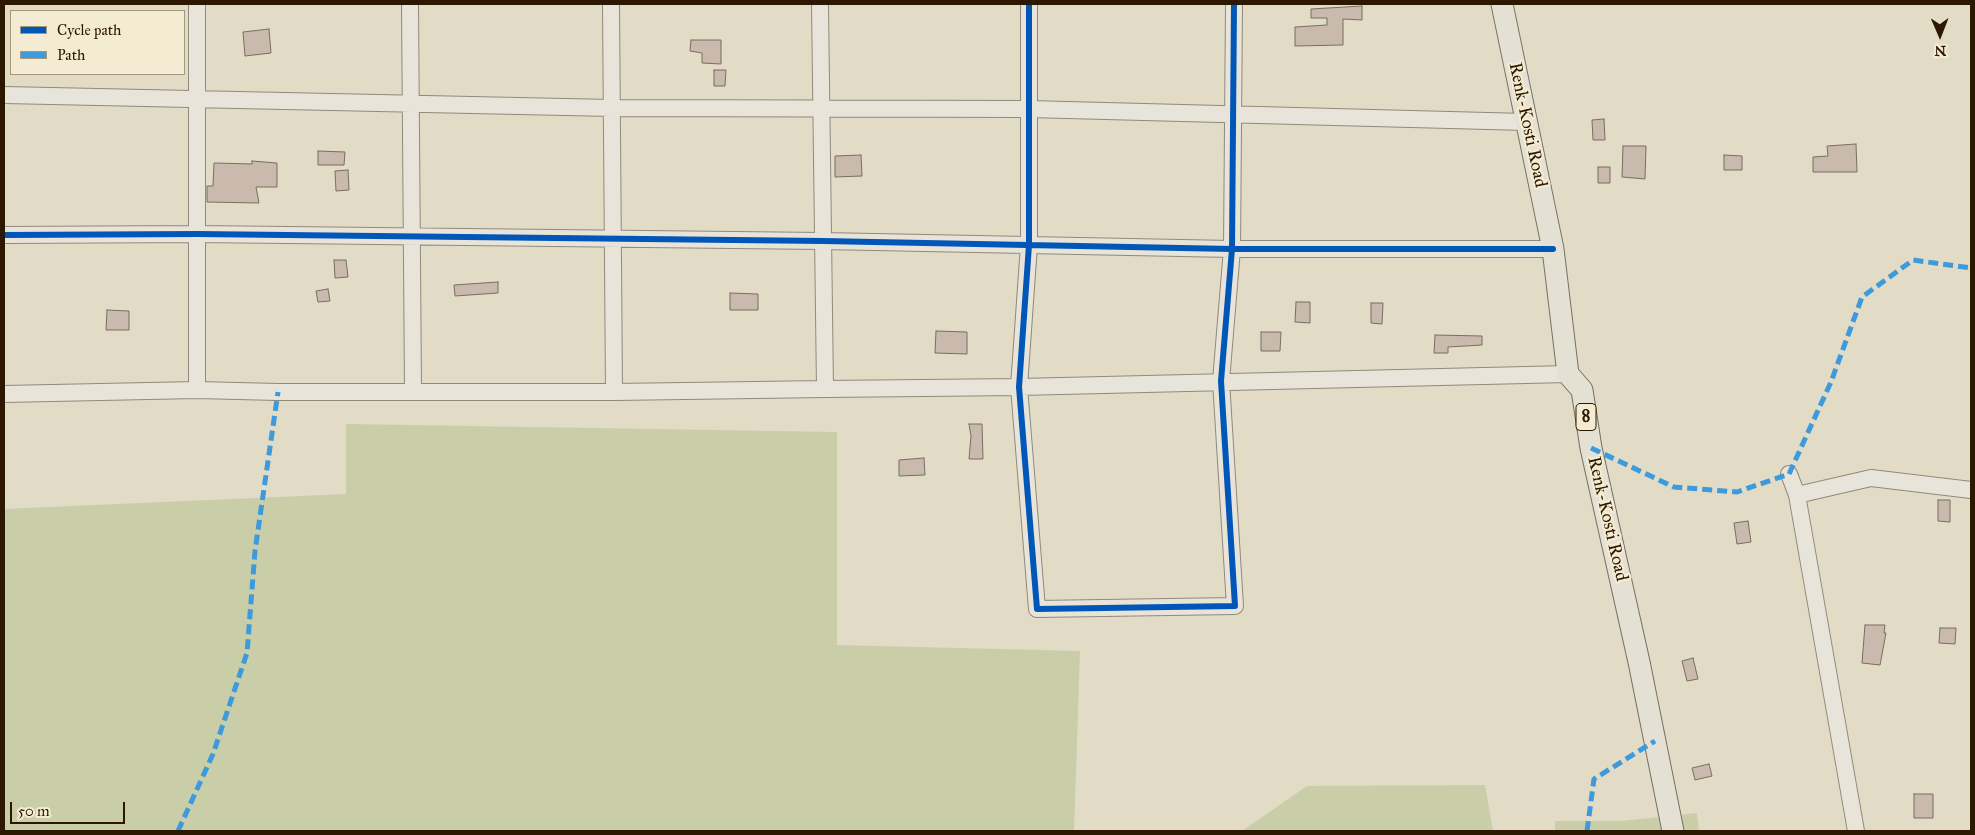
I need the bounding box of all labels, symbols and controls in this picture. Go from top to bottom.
legend [10,10,185,75]
north arrow [1915,10,1965,60]
text: Cycle path [57,21,121,39]
text: N [1934,42,1946,59]
text: Path [57,46,85,64]
street label: Renk-Kosti Road [1503,60,1551,190]
road number: 8 [1576,404,1596,431]
street label: Renk-Kosti Road [1582,455,1632,583]
scale bar [12,792,128,824]
text: 50 m [18,802,50,820]

